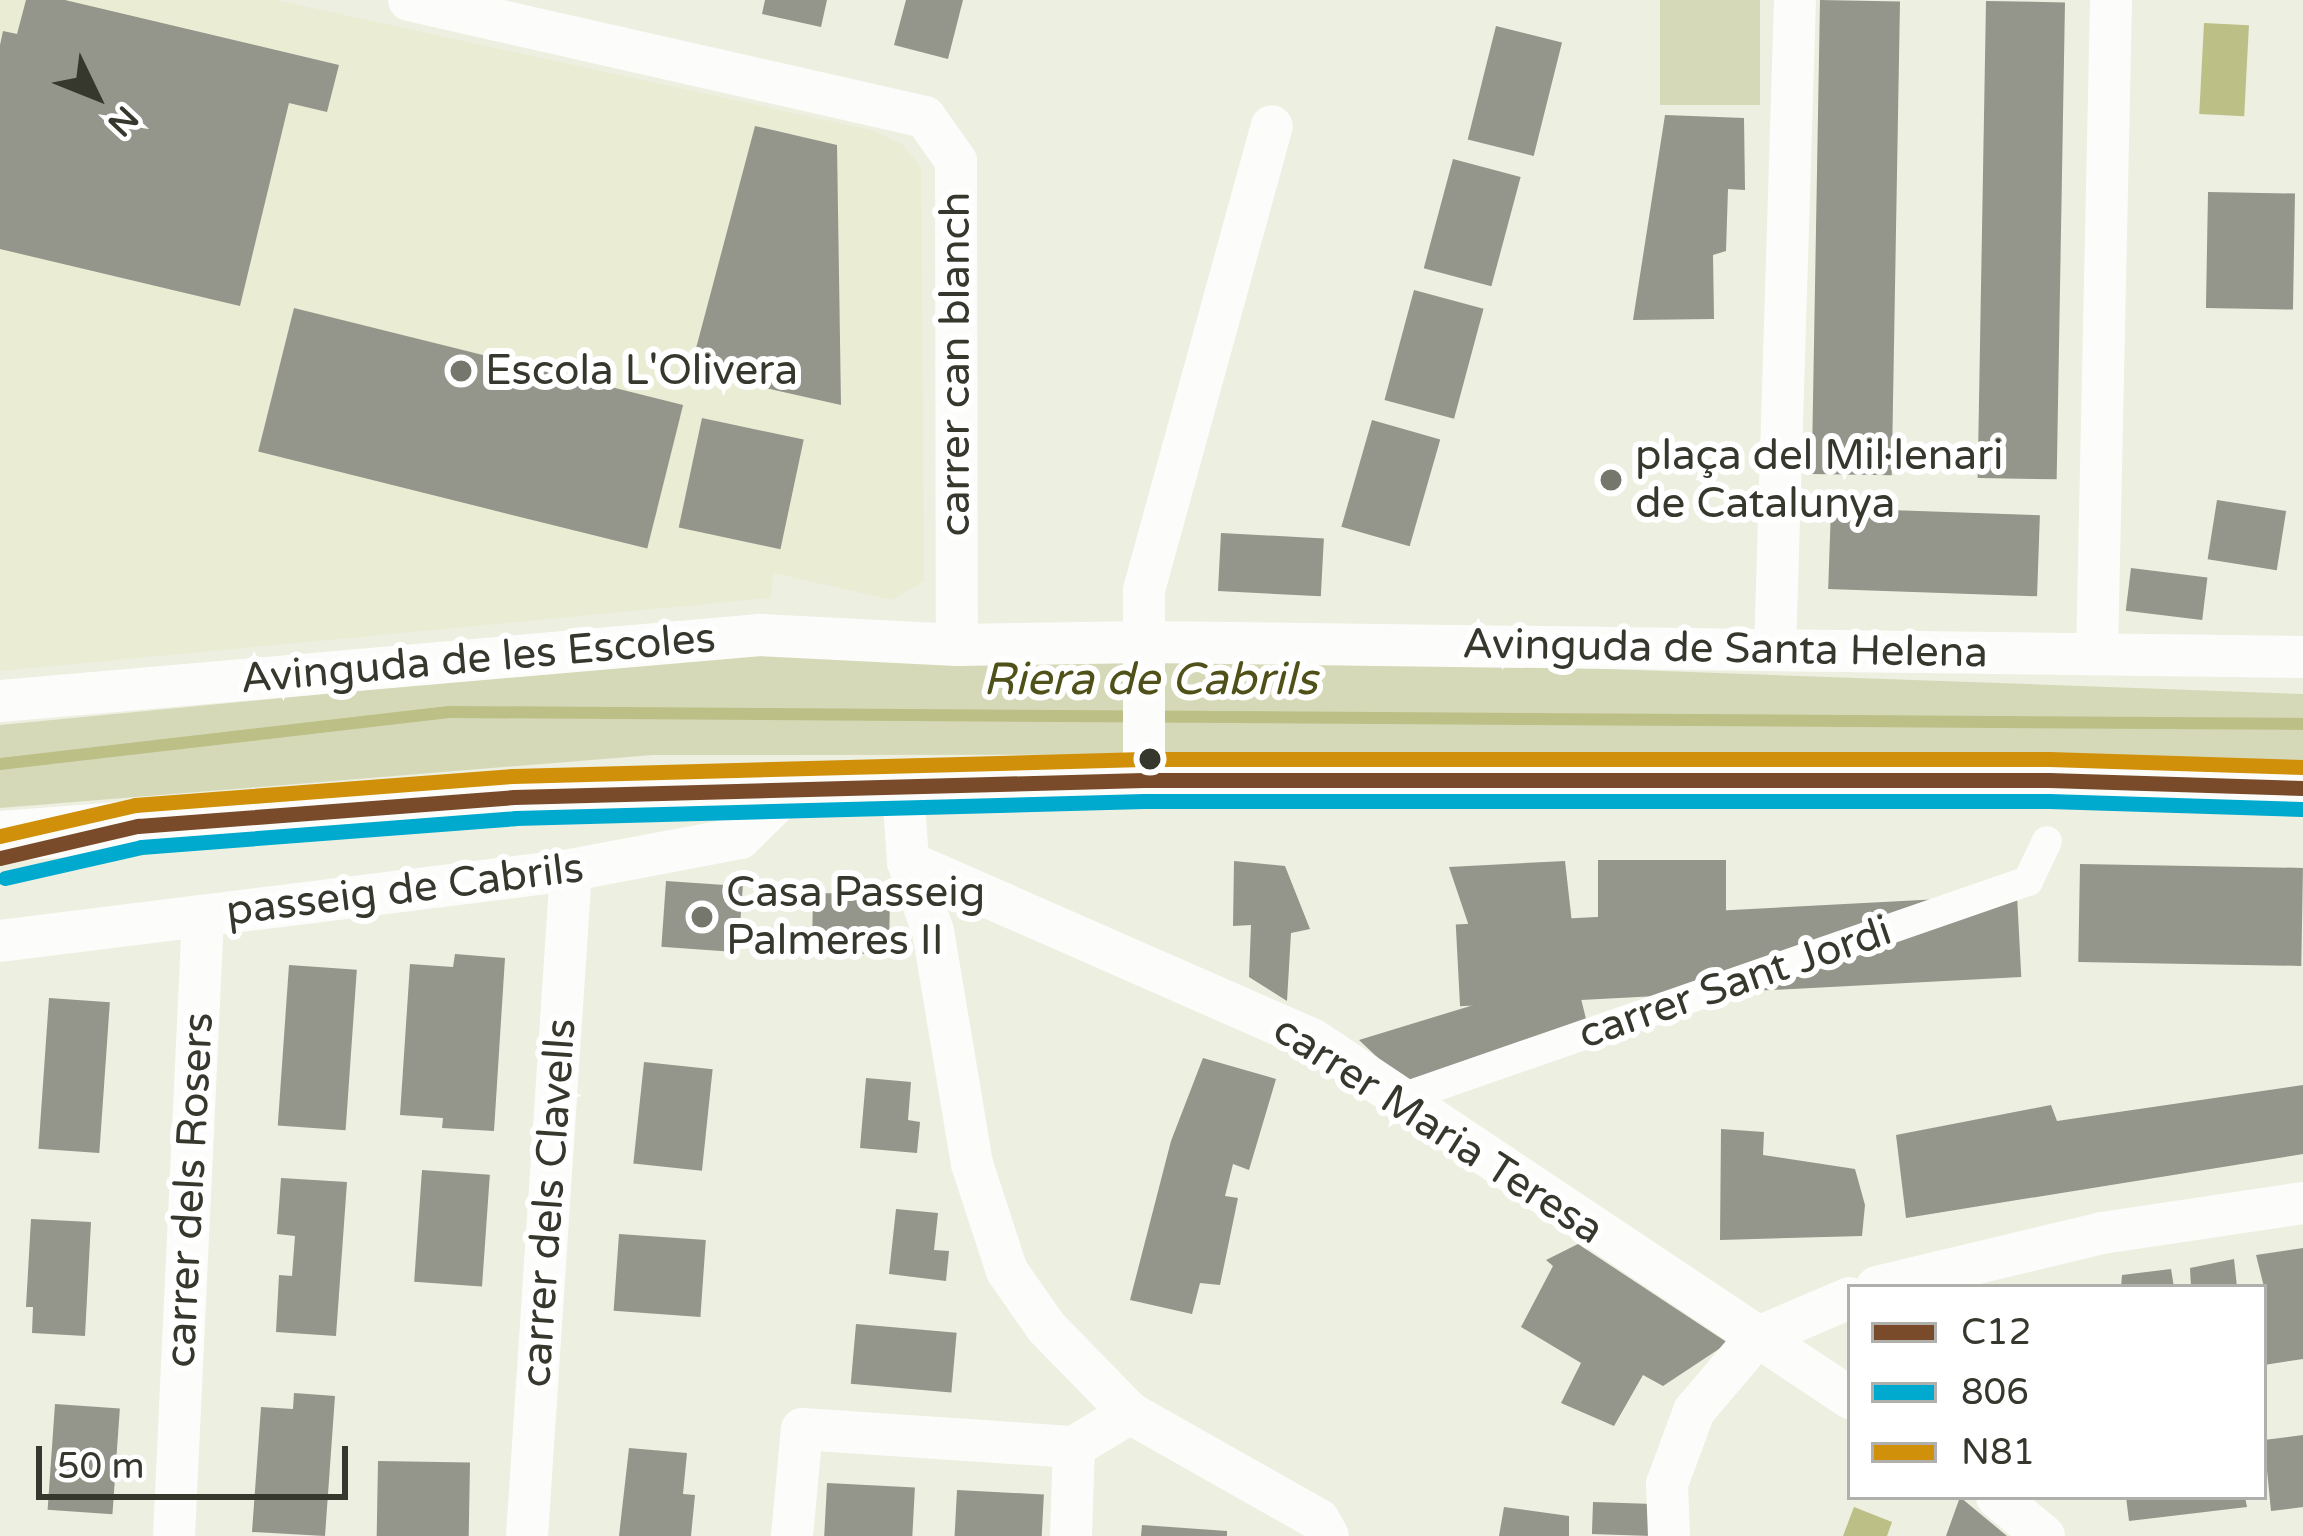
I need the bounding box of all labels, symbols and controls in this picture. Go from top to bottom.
north arrow [36,36,156,156]
text: N [99,98,146,144]
street label: carrer can blanch [931,192,981,536]
place label: Escola L'Olivera [485,346,798,396]
marker: Escola L'Olivera [448,358,474,384]
place label: plaça del Mil·lenari de Catalunya [1635,431,2004,530]
marker: plaça del Mil·lenari de Catalunya [1598,467,1624,493]
street label: Avinguda de les Escoles [238,613,718,705]
street label: Avinguda de Santa Helena [1462,619,1988,679]
water label: Riera de Cabrils [983,654,1317,708]
unlabelled marker [1139,748,1161,770]
street label: passeig de Cabrils [223,843,587,937]
place label: Casa Passeig Palmeres II [726,868,985,966]
marker: Casa Passeig Palmeres II [689,904,715,930]
street label: carrer Sant Jordi [1572,906,1898,1060]
street label: carrer Maria Teresa [1264,1005,1612,1255]
street label: carrer dels Rosers [156,1011,224,1369]
street label: carrer dels Clavells [511,1017,587,1389]
legend [1847,1284,2267,1500]
text: C12 [1961,1311,2031,1354]
text: 806 [1961,1371,2029,1414]
scale bar [42,1422,354,1496]
text: N81 [1961,1431,2035,1474]
text: 50 m [57,1445,145,1488]

